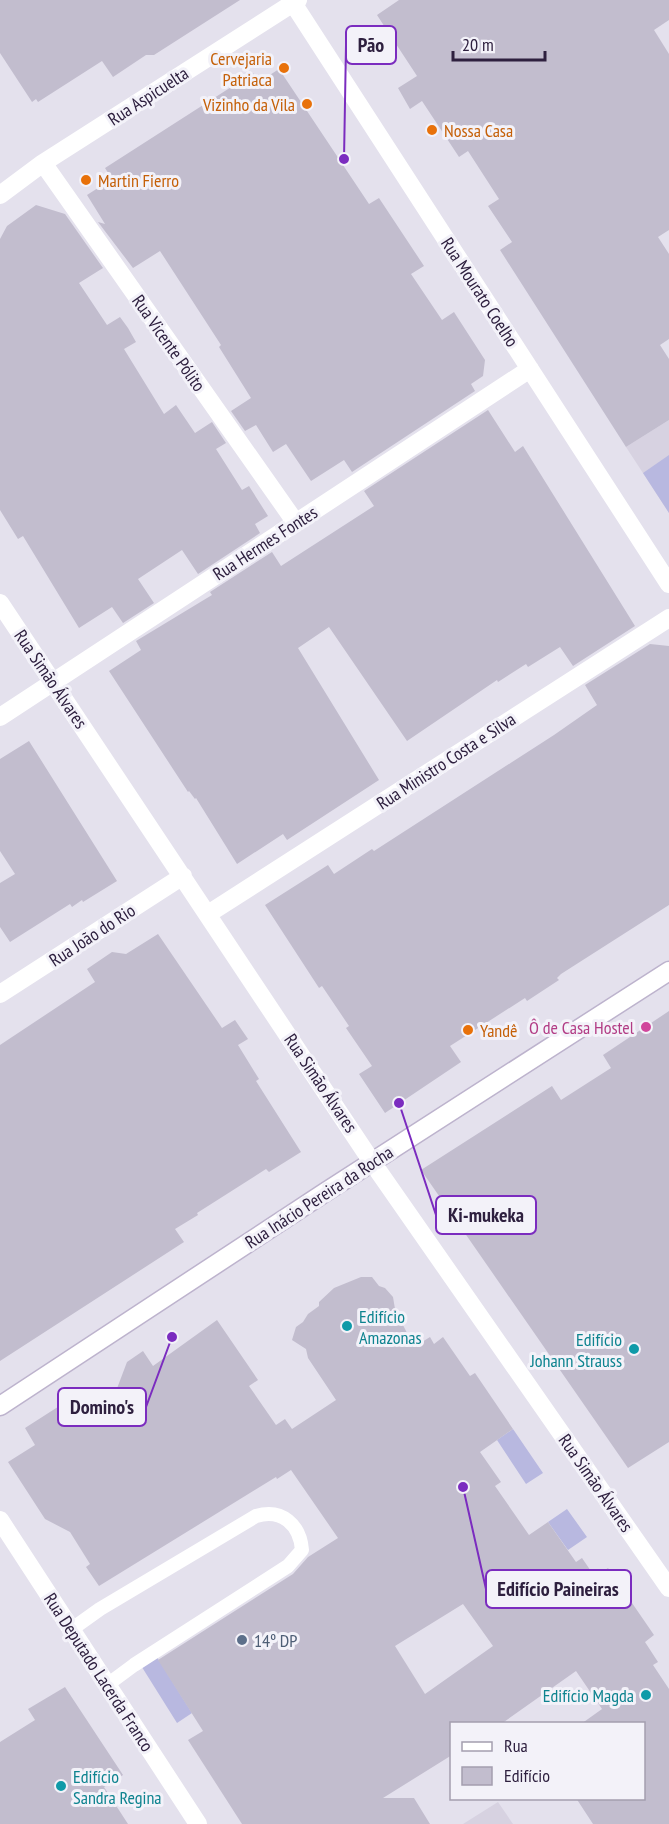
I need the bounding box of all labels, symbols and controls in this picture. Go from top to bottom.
scale bar [453,24,544,62]
callout: Pão [346,26,396,64]
text: Pão [358,32,384,58]
text: 20 m [462,33,494,56]
place label: Cervejaria Patriaca [210,47,272,91]
street label: Rua Aspicuelta [103,61,193,131]
marker: Cervejaria Patriaca [277,61,291,75]
place label: Vizinho da Vila [202,93,295,116]
marker: Vizinho da Vila [300,97,314,111]
place label: Nossa Casa [444,119,513,142]
marker: Nossa Casa [425,123,439,137]
place label: Martin Fierro [98,169,179,192]
marker: Martin Fierro [79,173,93,187]
street label: Rua Mourato Coelho [436,233,524,351]
street label: Rua Vicente Pólito [127,290,211,396]
street label: Rua Hermes Fontes [208,501,322,585]
street label: Rua Simão Álvares [9,625,93,733]
street label: Rua Ministro Costa e Silva [372,708,520,814]
street label: Rua João do Rio [45,899,140,971]
place label: Ô de Casa Hostel [529,1016,635,1039]
place label: Yandê [480,1019,517,1042]
marker: Ô de Casa Hostel [639,1020,653,1034]
marker: Yandê [461,1023,475,1037]
street label: Rua Simão Álvares [279,1029,363,1137]
street label: Rua Inácio Pereira da Rocha [241,1141,397,1253]
callout: Ki-mukeka [436,1196,536,1234]
text: Ki-mukeka [448,1202,524,1228]
place label: Edifício Amazonas [359,1305,422,1349]
marker: Edifício Amazonas [340,1319,354,1333]
place label: Edifício Johann Strauss [529,1328,622,1372]
marker: Edifício Johann Strauss [627,1342,641,1356]
callout: Domino's [58,1388,146,1426]
text: Domino's [70,1394,134,1420]
street label: Rua Simão Álvares [554,1430,638,1536]
callout: Edifício Paineiras [486,1570,631,1608]
text: Edifício Paineiras [497,1576,619,1602]
street label: Rua Deputado Lacerda Franco [39,1588,159,1756]
place label: 14º DP [254,1629,297,1652]
marker: 14º DP [235,1633,249,1647]
place label: Edifício Magda [543,1684,634,1707]
marker: Edifício Magda [639,1688,653,1702]
legend [450,1722,645,1800]
text: Rua [504,1734,528,1757]
text: Edifício [504,1764,550,1787]
place label: Edifício Sandra Regina [73,1765,162,1809]
marker: Edifício Sandra Regina [54,1779,68,1793]

